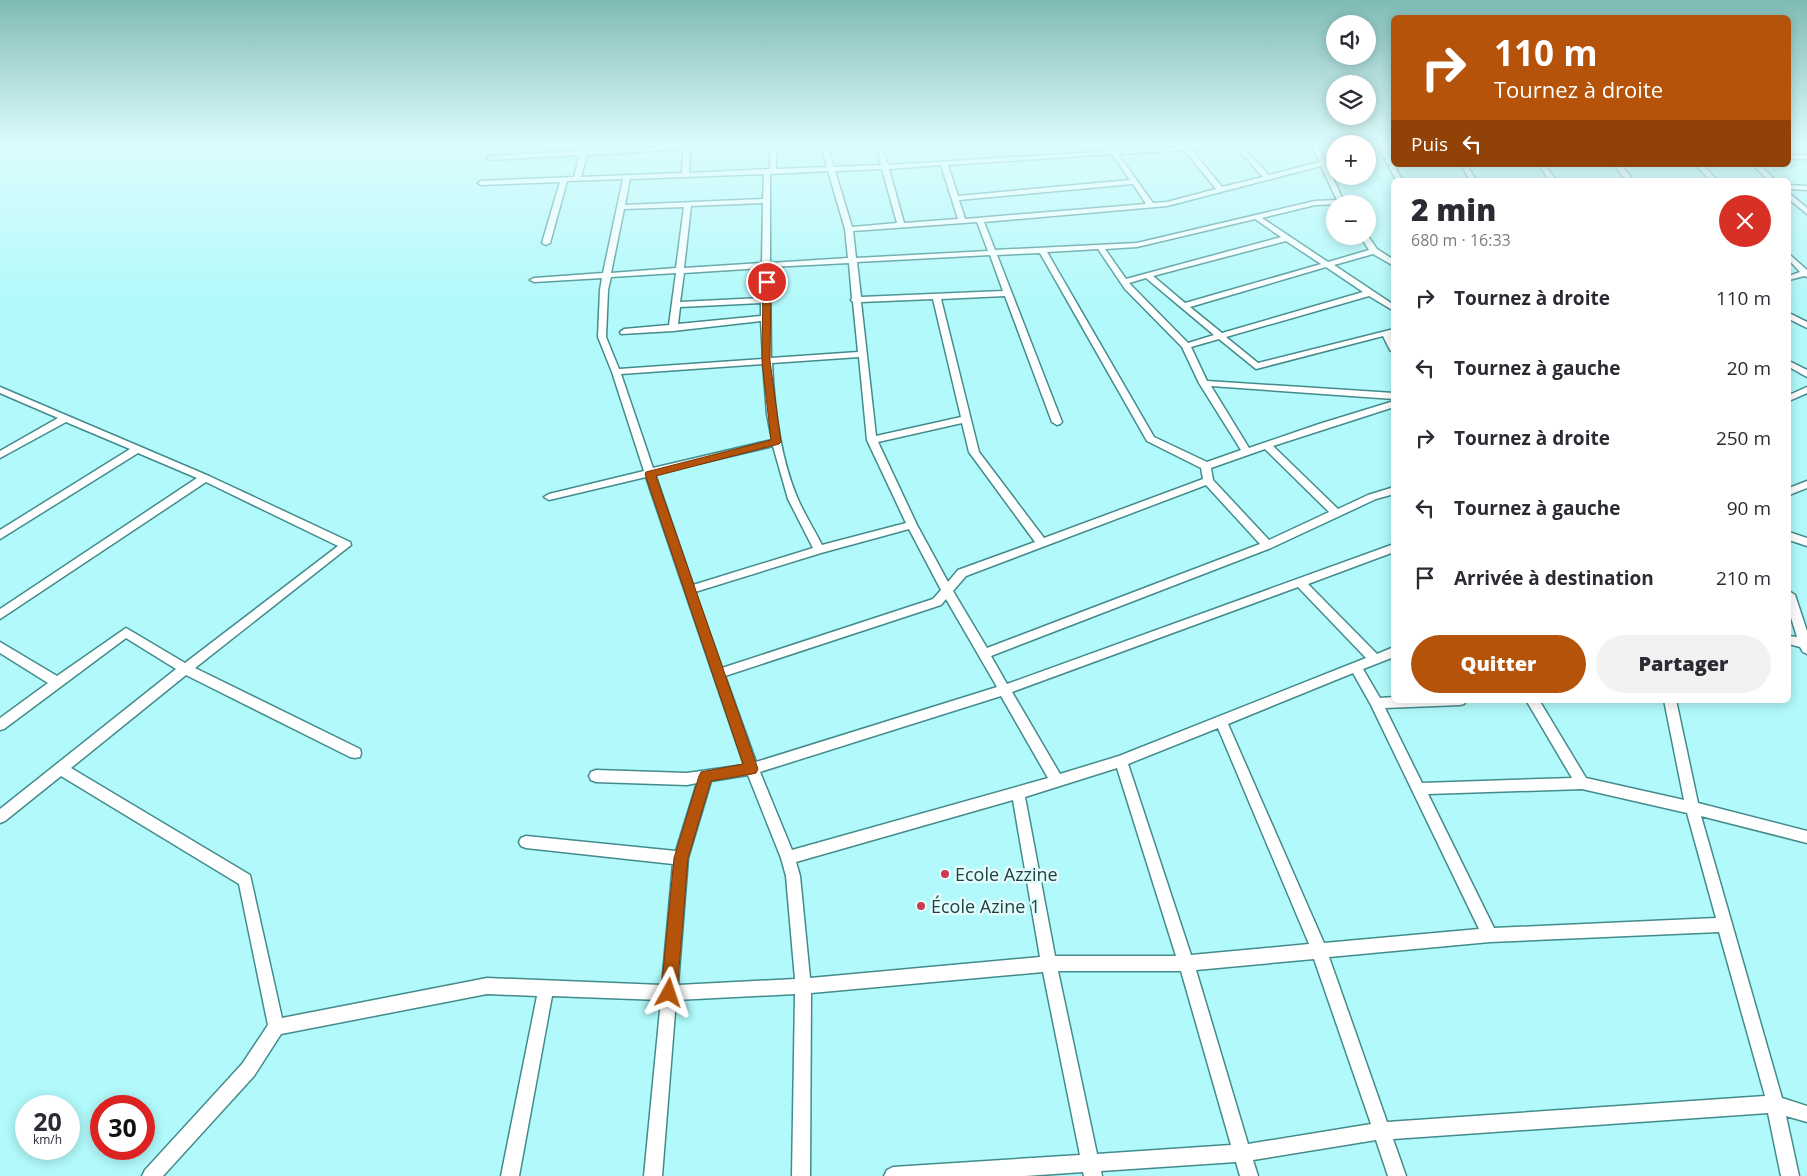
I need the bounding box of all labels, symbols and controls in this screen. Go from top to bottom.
map controls [1326,15,1376,245]
button: sound [1326,15,1376,65]
text: 110 m [1494,29,1598,76]
icon: right [1411,35,1476,100]
text: Tournez à droite [1494,74,1663,104]
button: layers [1326,75,1376,125]
icon: left [1458,130,1486,158]
text: Puis [1411,131,1448,157]
button: + [1326,135,1376,185]
text: 2 min [1411,189,1496,230]
button: − [1326,195,1376,245]
button: close [1719,195,1771,247]
text: 680 m · 16:33 [1411,229,1511,251]
pin [746,261,788,303]
icon: arrive [753,268,781,296]
icon: right [1411,284,1439,312]
text: Tournez à droite [1454,285,1610,311]
text: 110 m [1716,285,1771,311]
icon: left [1411,354,1439,382]
text: Tournez à gauche [1454,355,1620,381]
text: 20 m [1727,355,1771,381]
icon: right [1411,424,1439,452]
text: Tournez à droite [1454,425,1610,451]
text: 250 m [1716,425,1771,451]
icon: left [1411,494,1439,522]
text: Tournez à gauche [1454,495,1620,521]
text: 90 m [1727,495,1771,521]
icon: arrive [1411,564,1439,592]
text: Arrivée à destination [1454,565,1654,591]
text: 210 m [1716,565,1771,591]
button: Quitter [1411,635,1586,693]
button: Partager [1596,635,1771,693]
place label: Ecole Azzine [955,862,1058,886]
marker: Ecole Azzine [939,868,951,880]
place label: École Azine 1 [931,894,1040,918]
marker: École Azine 1 [915,900,927,912]
position arrow [642,966,694,1018]
speed limit sign: 30 [90,1095,155,1160]
text: 20 [33,1104,62,1138]
text: km/h [33,1131,62,1148]

